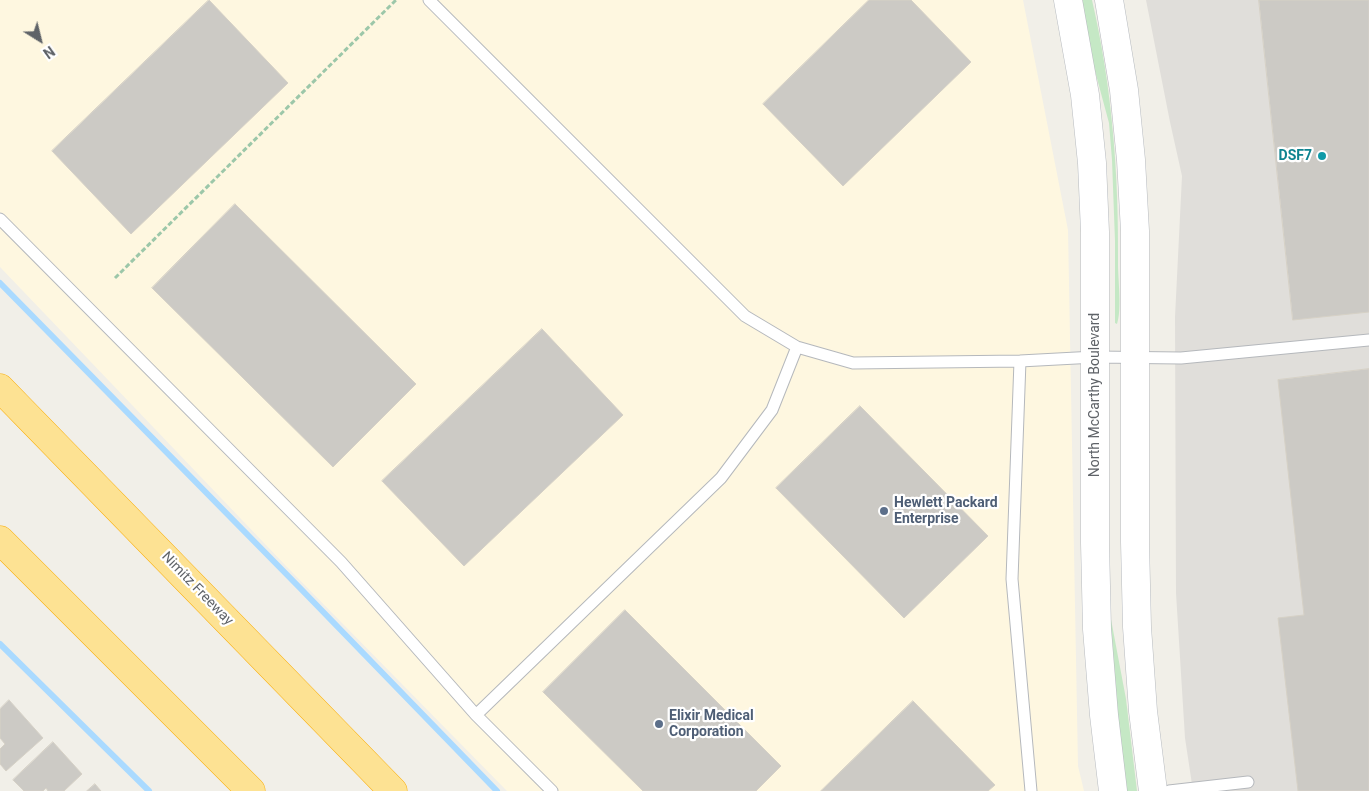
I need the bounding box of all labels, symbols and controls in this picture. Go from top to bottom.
north arrow [15,15,65,65]
text: N [40,43,58,62]
place label: DSF7 [1279,148,1312,164]
marker: DSF7 [1316,150,1328,162]
street label: North McCarthy Boulevard [1087,313,1103,477]
place label: Hewlett Packard Enterprise [894,495,998,528]
marker: Hewlett Packard Enterprise [878,505,890,517]
street label: Nimitz Freeway [158,549,236,629]
place label: Elixir Medical Corporation [669,708,754,740]
marker: Elixir Medical Corporation [653,718,665,730]

